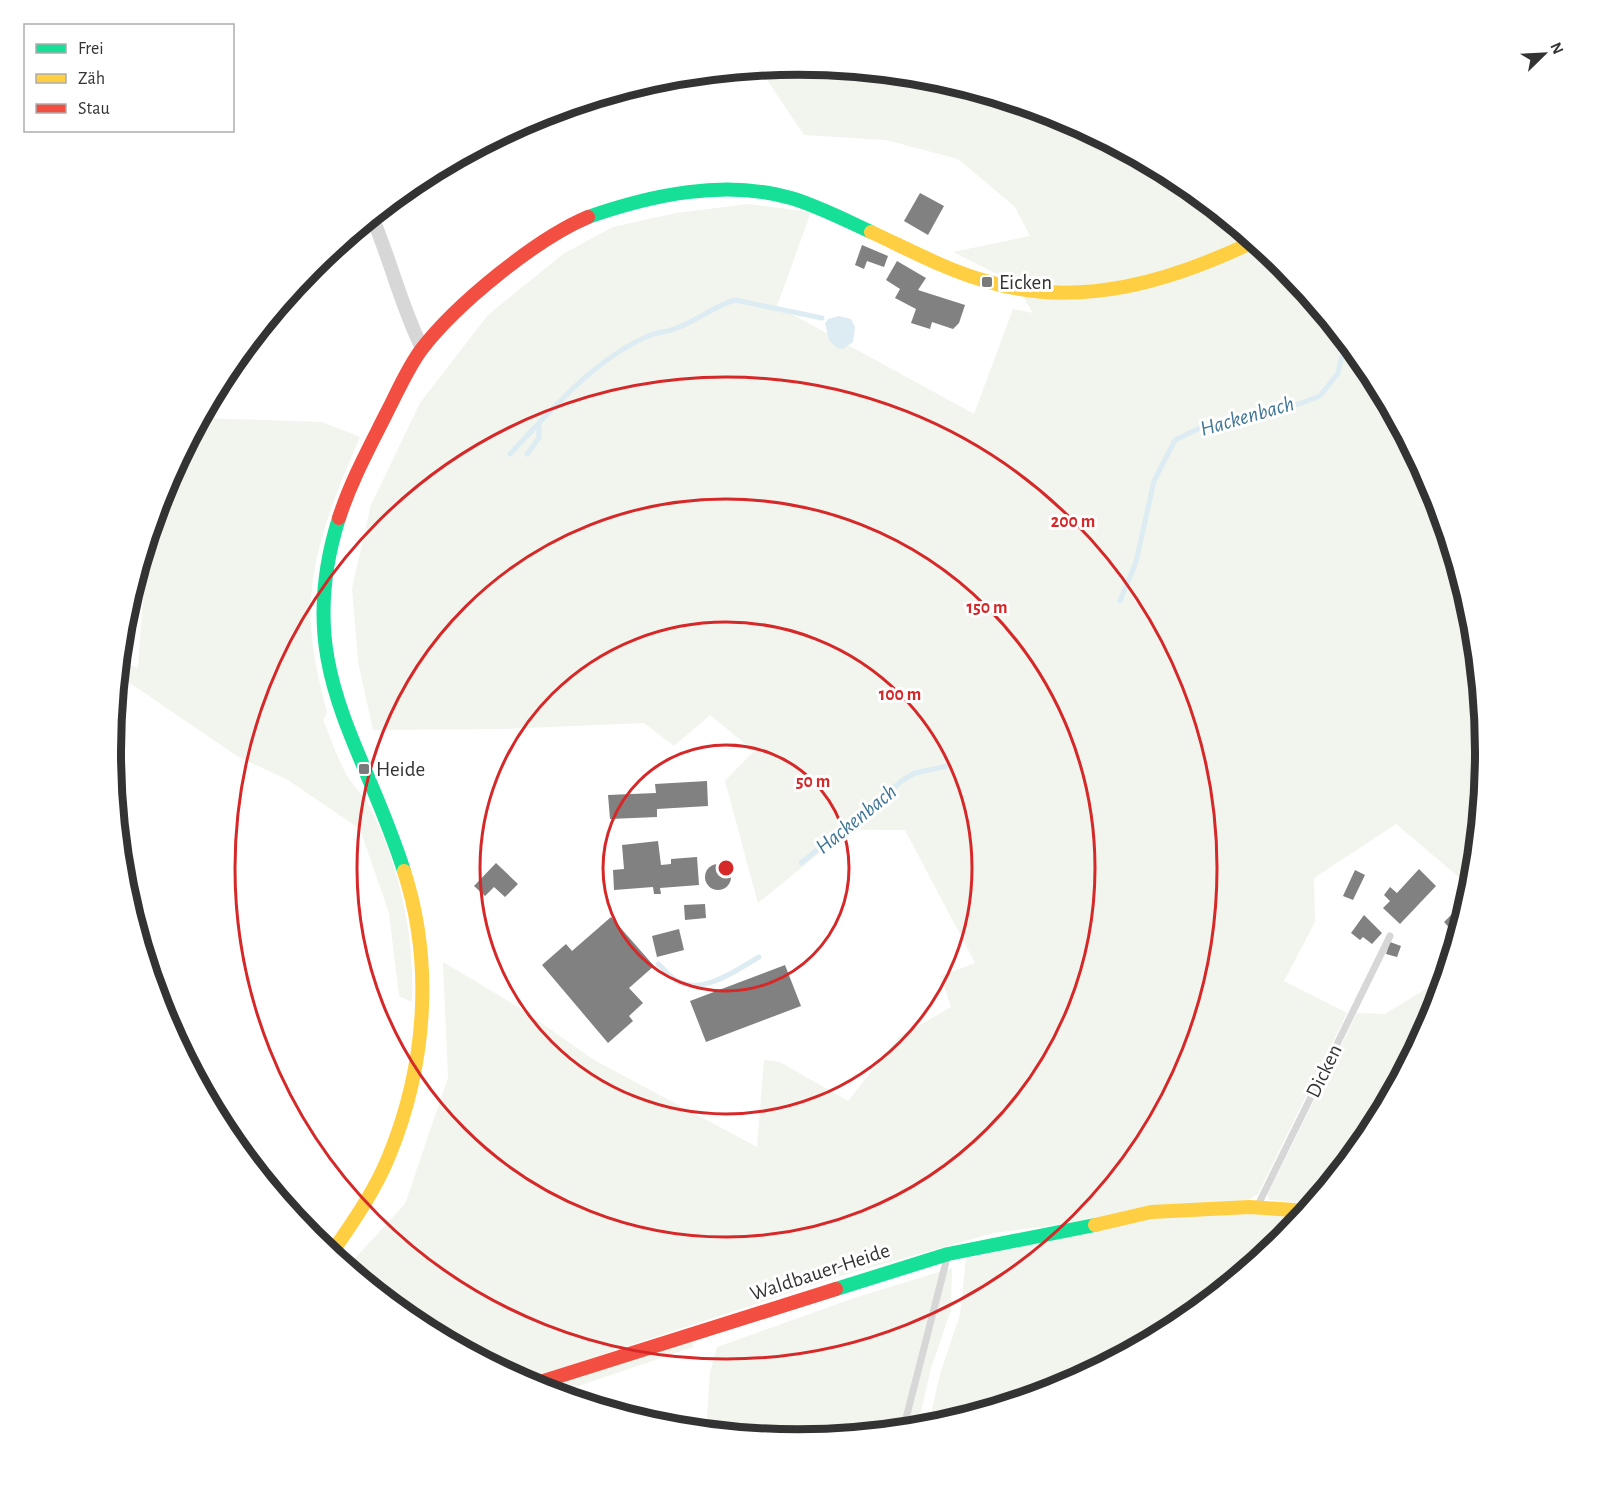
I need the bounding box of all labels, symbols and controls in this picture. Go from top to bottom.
legend [24,24,234,132]
north arrow [1514,24,1574,84]
text: Frei [78,40,104,58]
text: N [1547,40,1566,57]
text: Zäh [78,70,105,88]
text: Stau [78,100,110,118]
place label: Eicken [999,272,1052,293]
marker: Eicken [980,275,994,289]
water label: Hackenbach [1198,392,1296,440]
text: 200 m [1051,513,1095,531]
text: 150 m [967,599,1007,617]
text: 100 m [879,686,921,704]
place label: Heide [376,759,425,780]
marker: Heide [357,762,371,776]
text: 50 m [796,773,830,791]
water label: Hackenbach [812,780,900,858]
centre of rings [716,858,736,878]
street label: Dicken [1302,1041,1346,1101]
street label: Waldbauer-Heide [748,1240,892,1304]

